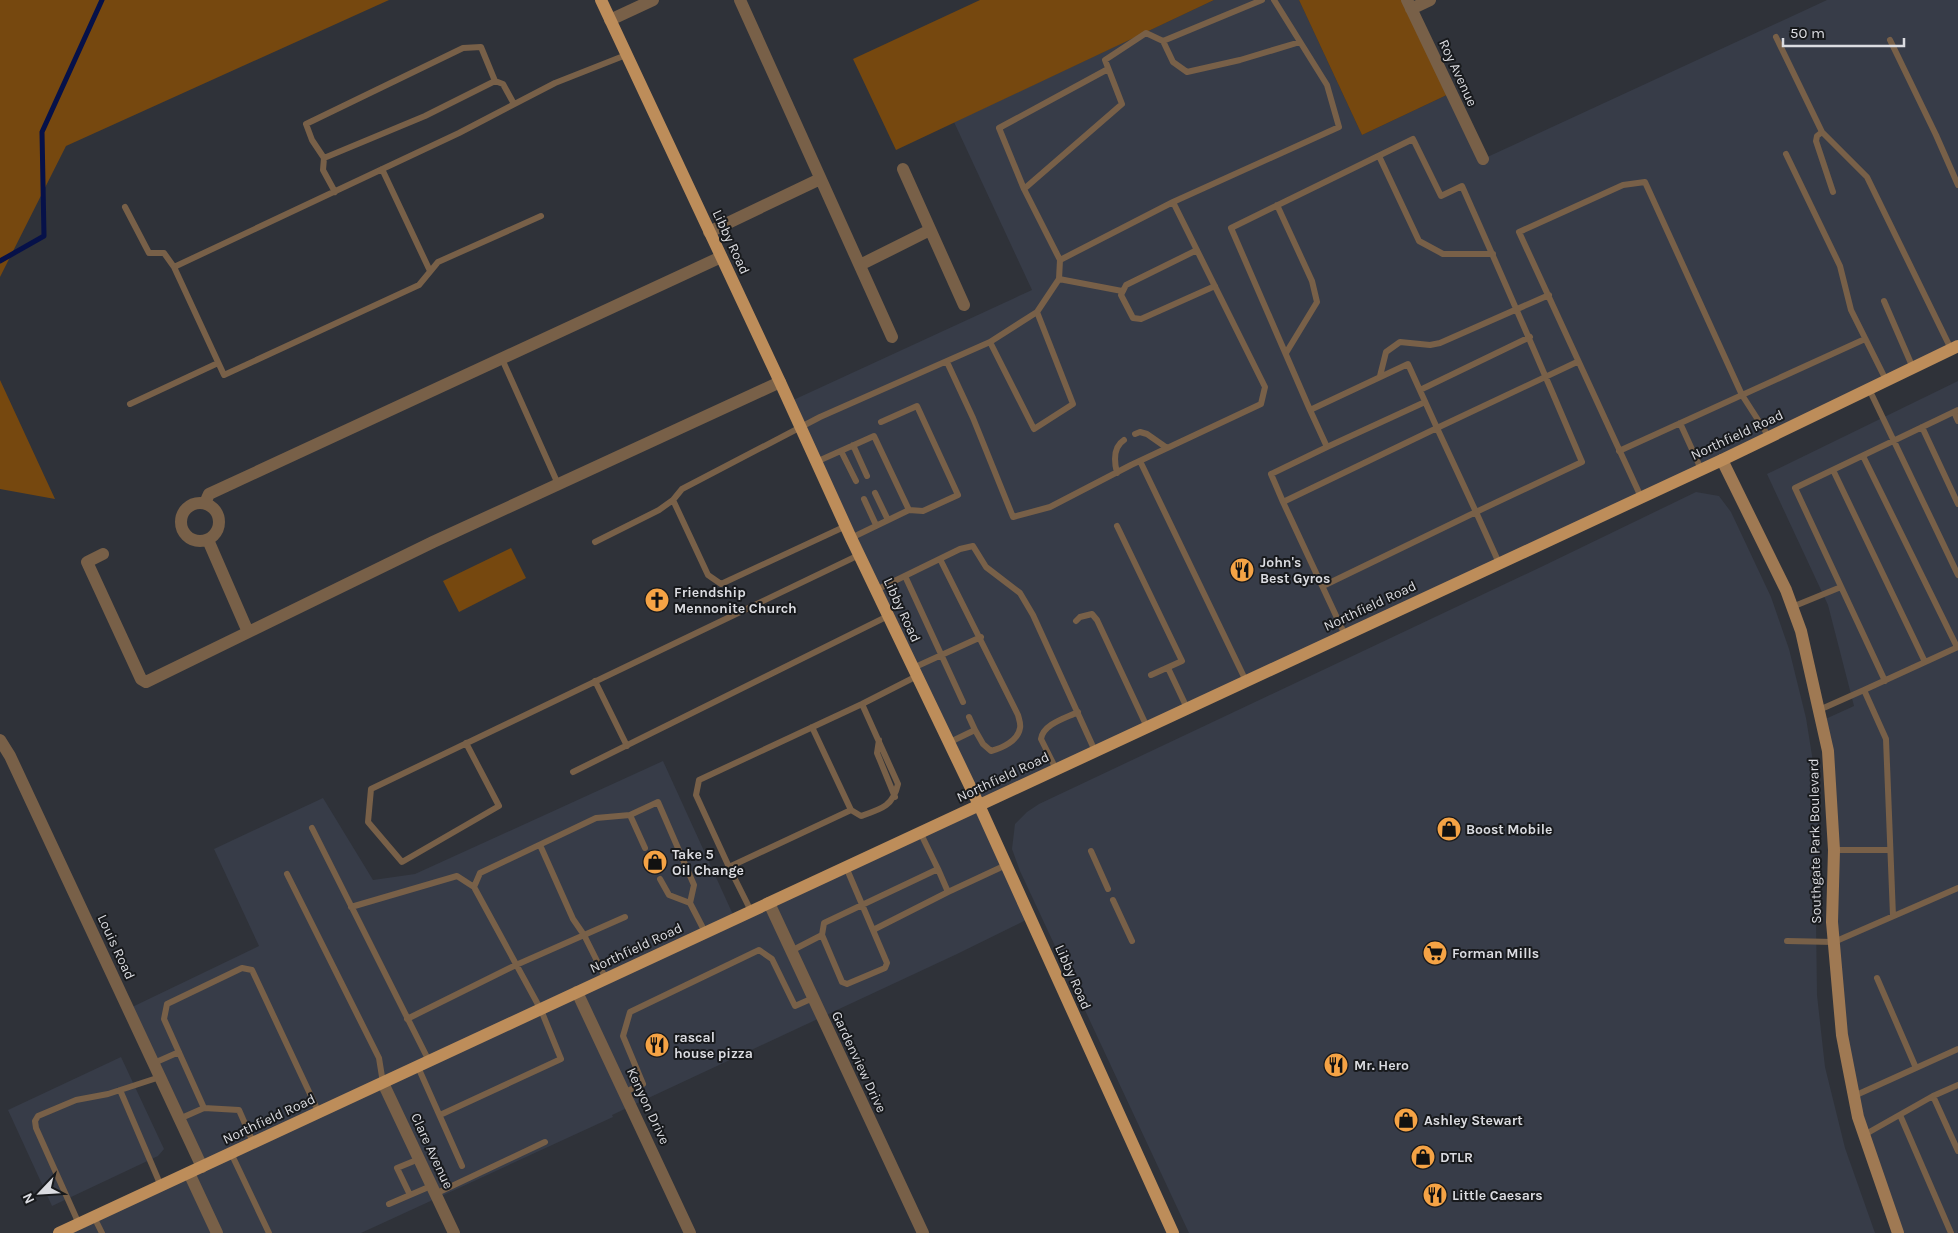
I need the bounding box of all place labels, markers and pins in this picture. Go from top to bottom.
place label: John's Best Gyros [1260,554,1330,587]
restaurant icon: John's Best Gyros [1229,557,1255,583]
place label: Friendship Mennonite Church [674,584,797,617]
church icon: Friendship Mennonite Church [644,587,670,613]
shop icon: Boost Mobile [1436,816,1462,842]
place label: Boost Mobile [1466,821,1552,838]
place label: Take 5 Oil Change [672,846,744,879]
shop icon: Take 5 Oil Change [642,849,668,875]
supermarket icon: Forman Mills [1422,940,1448,966]
place label: Forman Mills [1452,945,1539,962]
place label: rascal house pizza [674,1029,753,1062]
restaurant icon: rascal house pizza [644,1032,670,1058]
restaurant icon: Mr. Hero [1323,1052,1349,1078]
place label: Mr. Hero [1354,1057,1409,1074]
shop icon: Ashley Stewart [1393,1107,1419,1133]
place label: Ashley Stewart [1424,1112,1523,1129]
shop icon: DTLR [1410,1144,1436,1170]
place label: DTLR [1440,1149,1473,1166]
restaurant icon: Little Caesars [1422,1182,1448,1208]
place label: Little Caesars [1452,1187,1543,1204]

